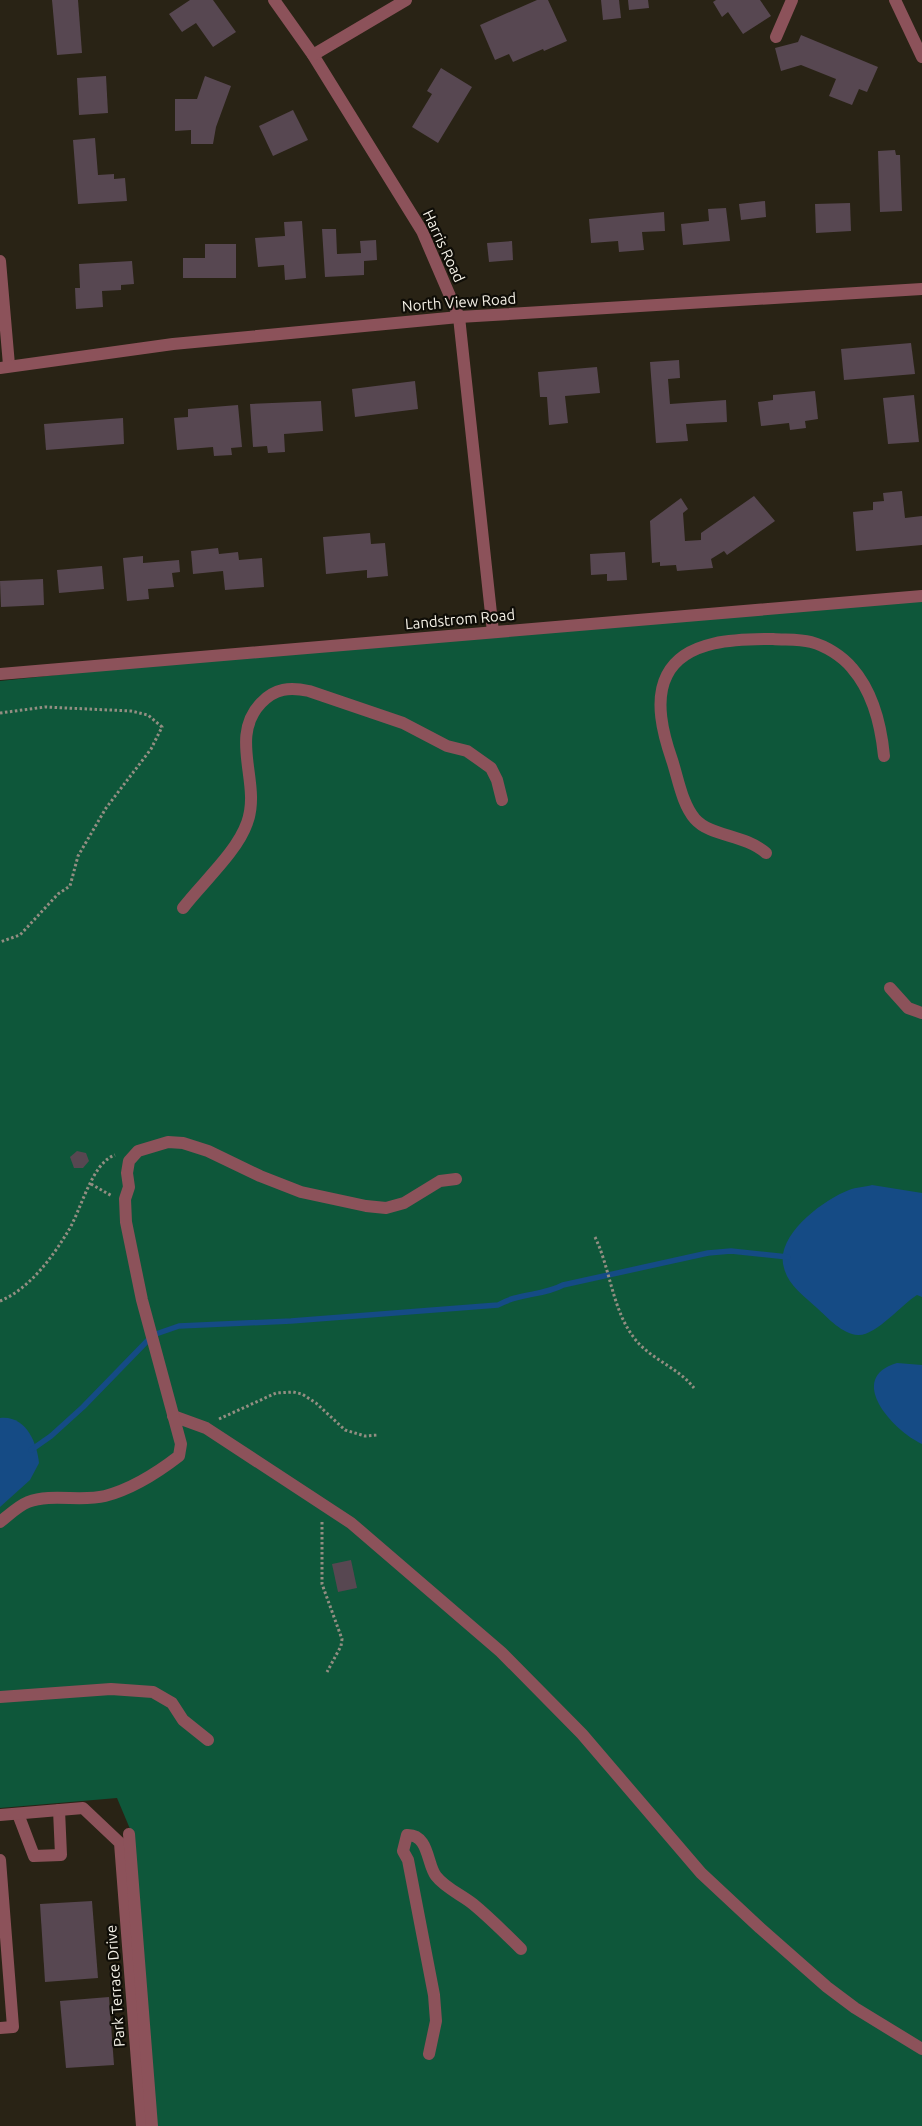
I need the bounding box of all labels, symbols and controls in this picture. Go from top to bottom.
street label: Harris Road [420,207,468,285]
street label: North View Road [401,290,517,314]
street label: Landstrom Road [404,606,516,632]
street label: Park Terrace Drive [102,1924,128,2048]

